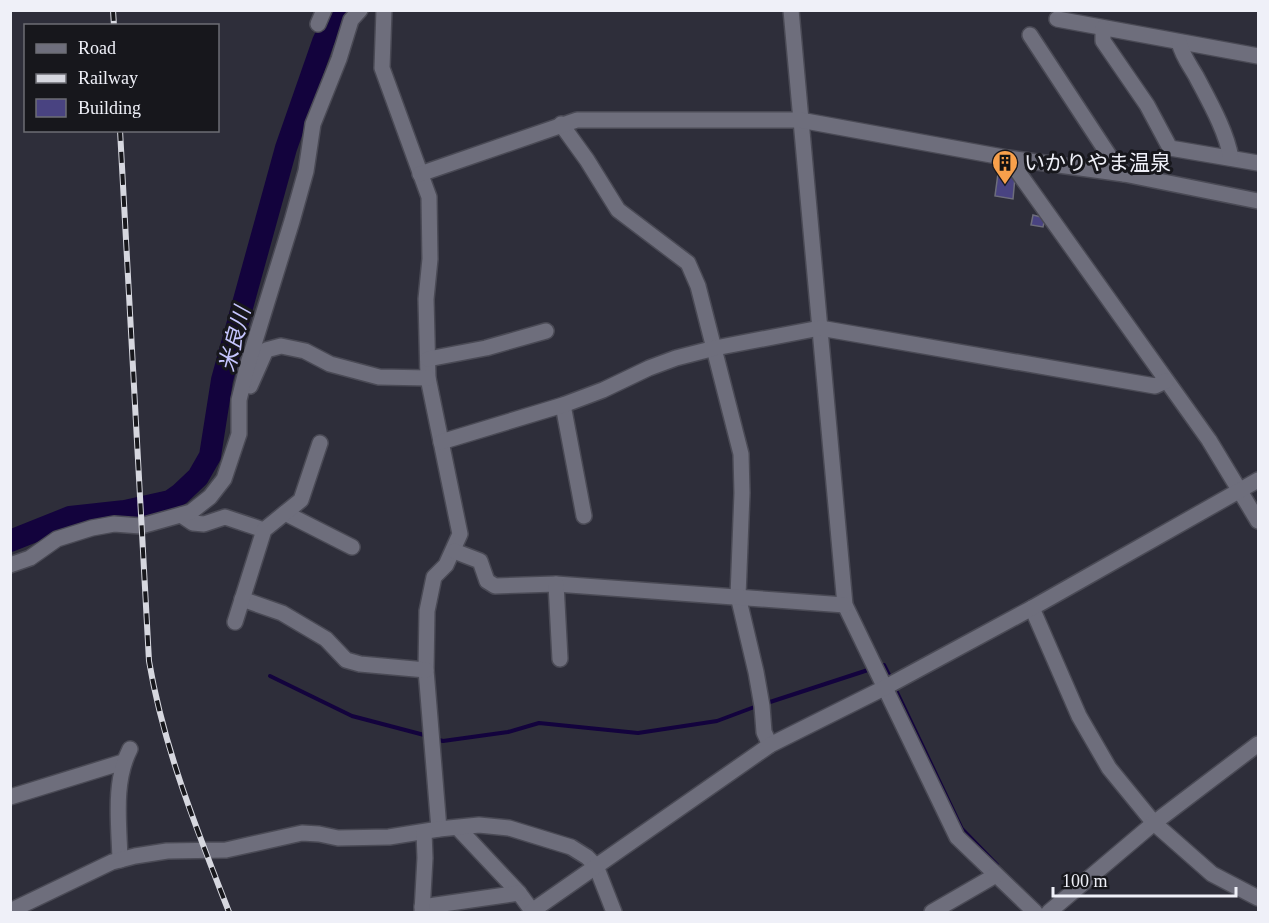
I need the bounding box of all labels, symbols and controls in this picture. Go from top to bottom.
legend [24,24,219,132]
text: Road [78,38,116,58]
text: Railway [78,68,138,88]
text: Building [78,98,141,118]
building icon: いかりやま温泉 [990,148,1020,186]
place label: いかりやま温泉 [1024,151,1171,175]
water label: 米良川 [214,302,256,374]
scale bar [1053,860,1236,898]
text: 100 m [1062,871,1108,891]

